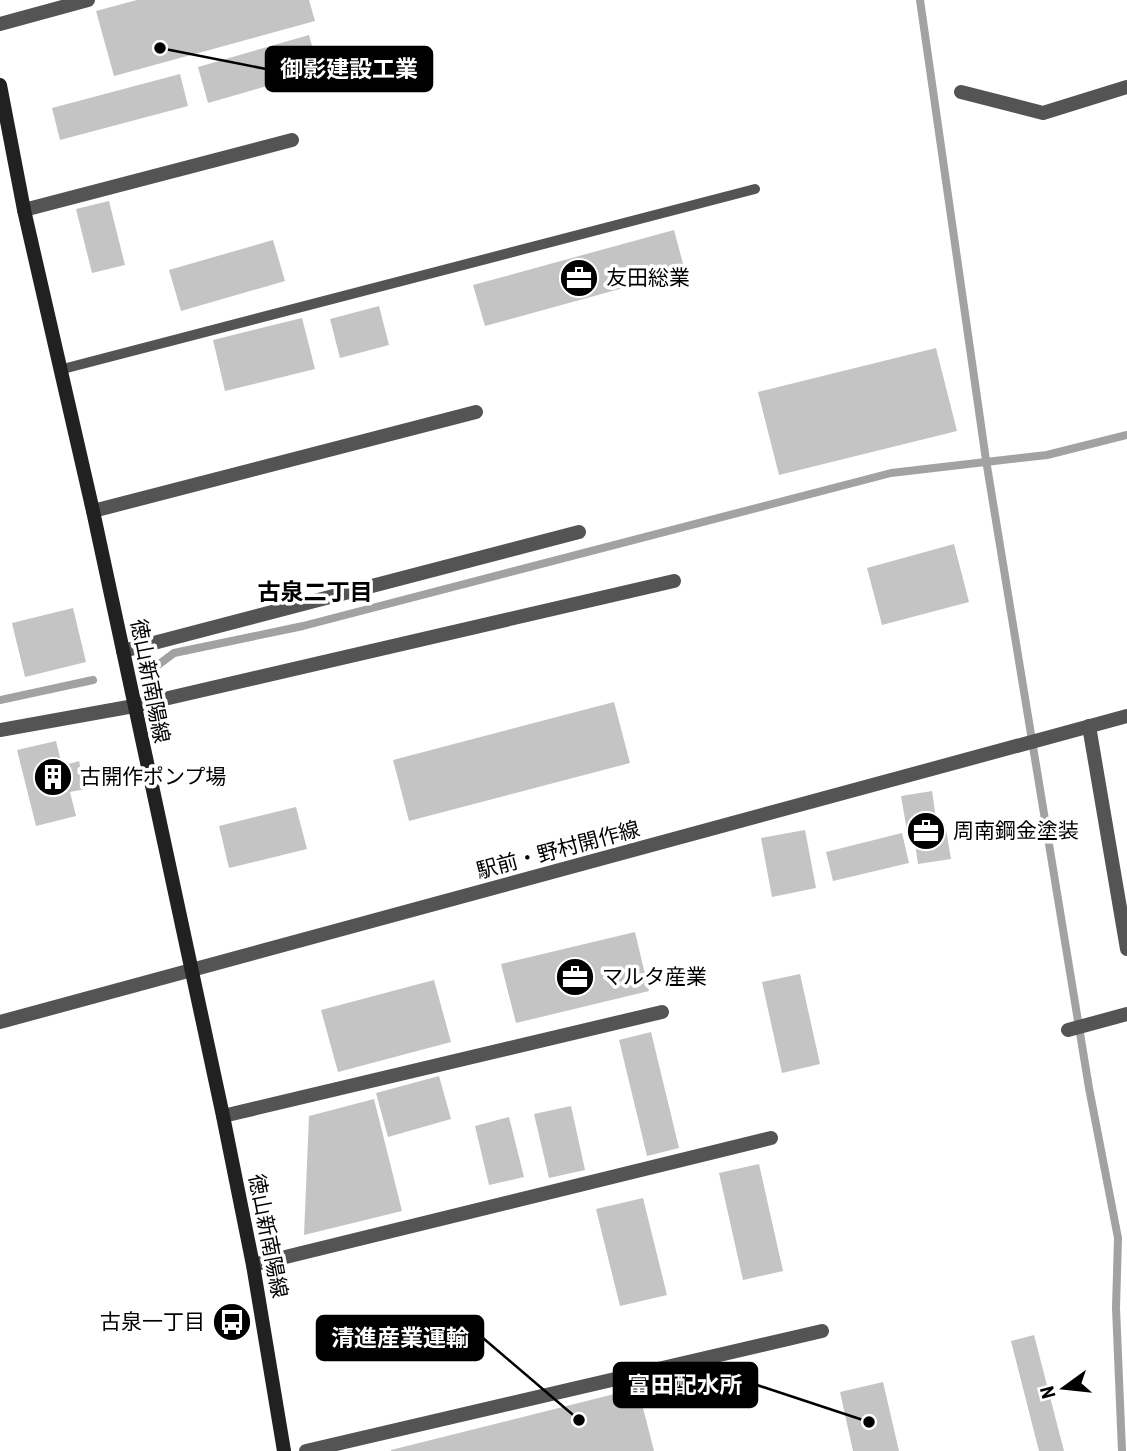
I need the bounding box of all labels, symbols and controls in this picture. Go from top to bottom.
callout: 御影建設工業 [266,47,432,91]
text: 御影建設工業 [280,56,418,83]
office icon: 友田総業 [558,257,600,299]
place label: 友田総業 [606,266,690,290]
district label: 古泉二丁目 [258,579,373,606]
street label: 徳山新南陽線 [126,617,174,745]
building icon: 古開作ポンプ場 [32,756,74,798]
place label: 古開作ポンプ場 [80,765,226,789]
office icon: 周南鋼金塗装 [905,810,947,852]
street label: 駅前・野村開作線 [474,817,642,883]
place label: 周南鋼金塗装 [953,819,1079,843]
office icon: マルタ産業 [554,956,596,998]
place label: マルタ産業 [602,965,707,989]
street label: 徳山新南陽線 [244,1172,292,1300]
bus stop icon: 古泉一丁目 [211,1301,253,1343]
place label: 古泉一丁目 [100,1310,205,1334]
callout: 清進産業運輸 [317,1316,483,1360]
text: 清進産業運輸 [331,1325,469,1352]
north arrow [1029,1353,1099,1423]
callout: 富田配水所 [614,1363,757,1407]
text: 富田配水所 [628,1372,743,1399]
text: N [1035,1384,1061,1401]

